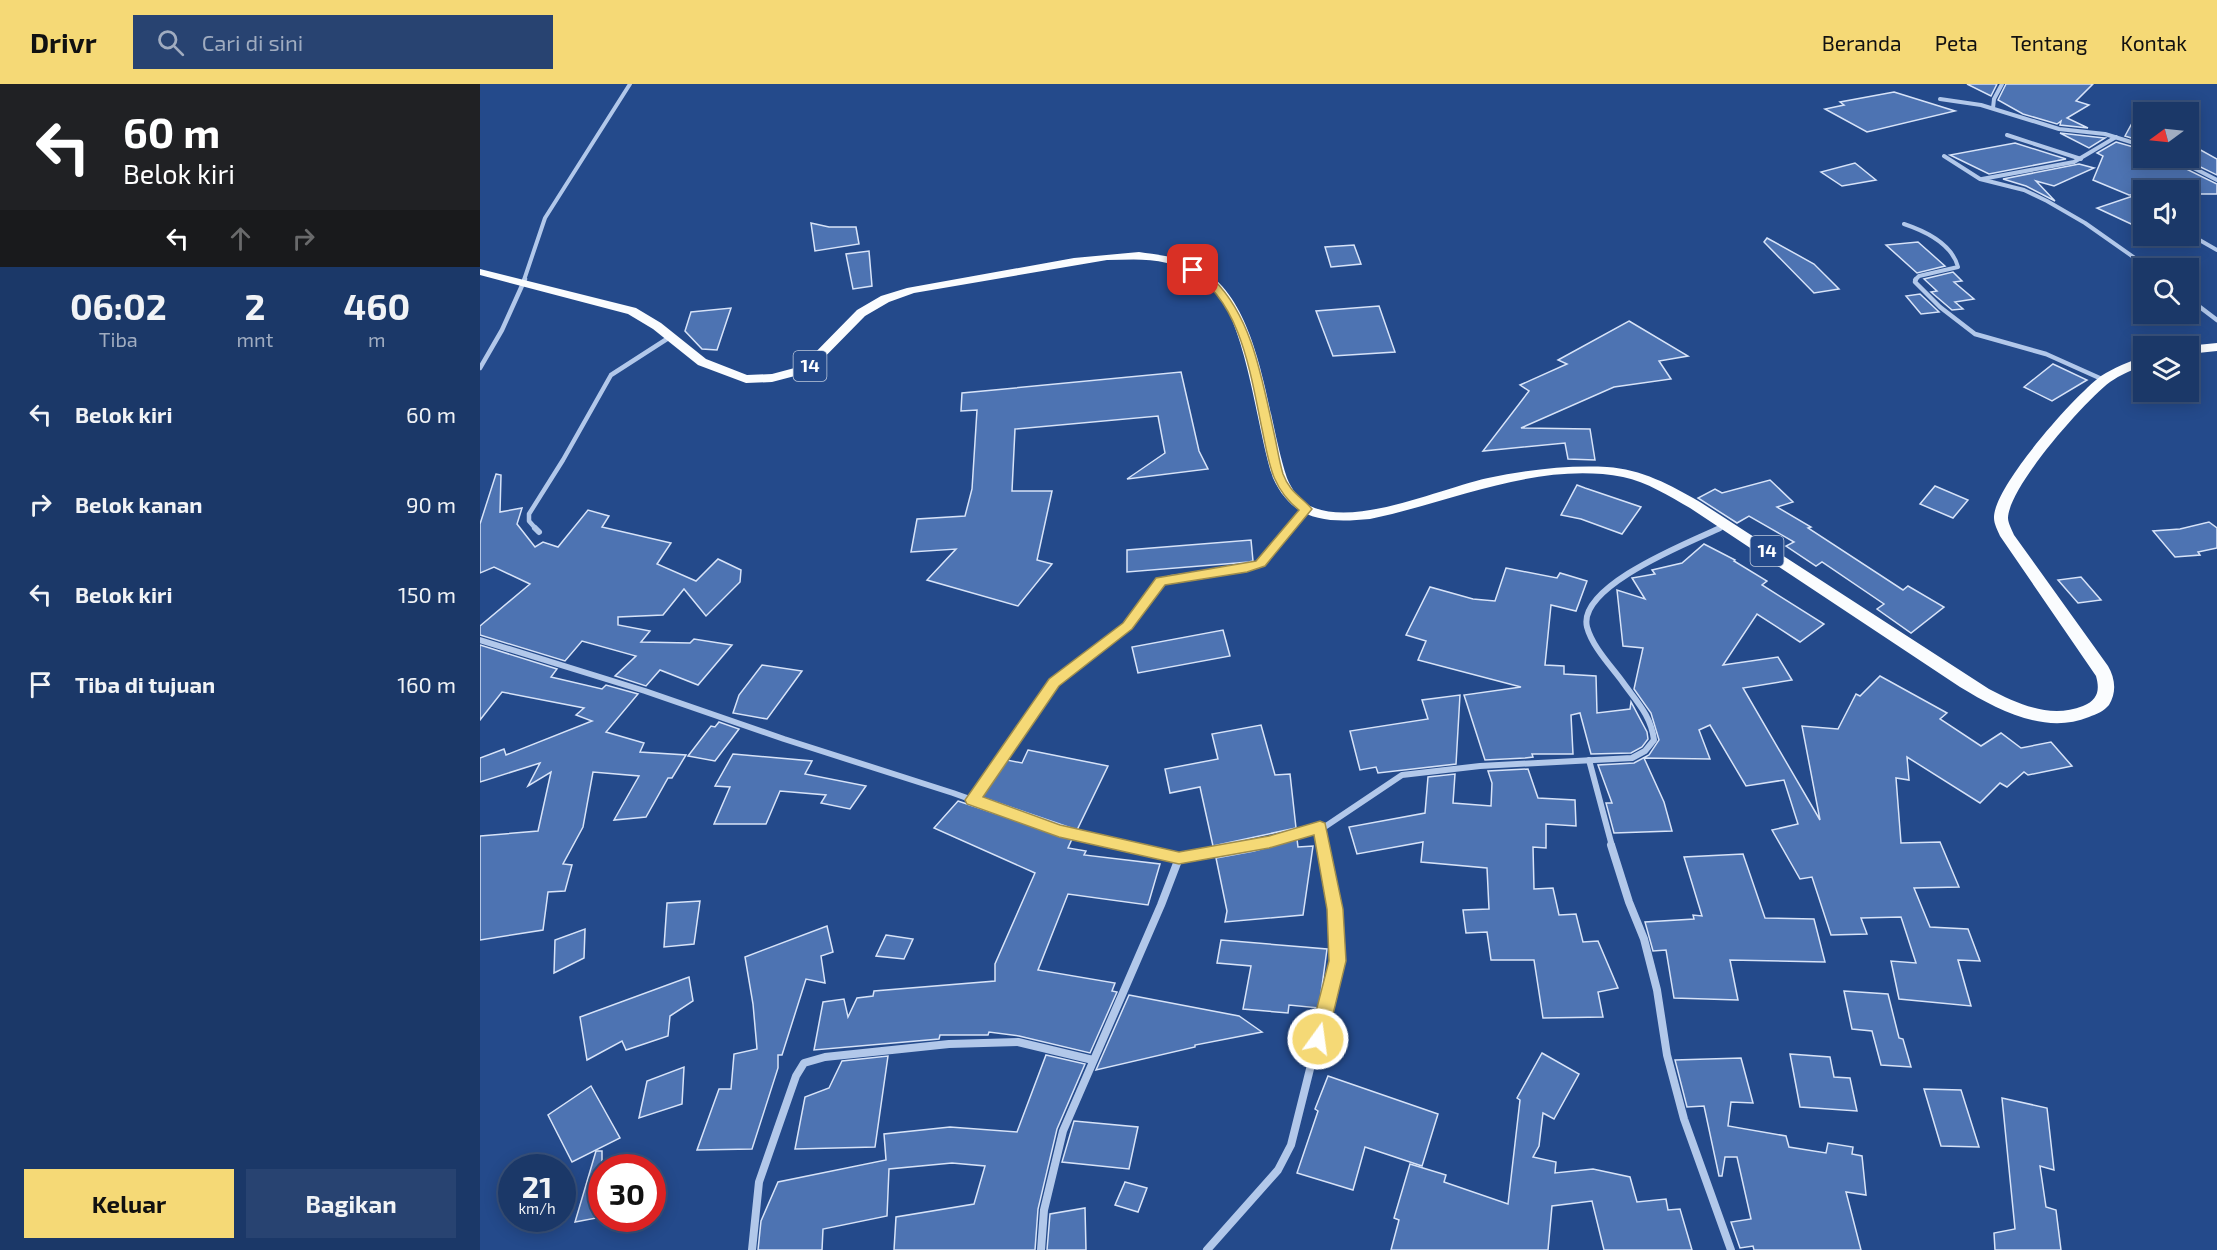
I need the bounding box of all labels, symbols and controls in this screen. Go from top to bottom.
search box [133,15,553,69]
text: Drivr [30,25,97,59]
icon: search [154,26,187,59]
text: Cari di sini [202,29,303,55]
text: Beranda [1822,30,1902,55]
text: Peta [1935,30,1978,55]
text: Tentang [2011,30,2088,55]
text: Kontak [2121,30,2187,55]
north arrow [2133,102,2199,168]
map controls [2133,102,2199,402]
text: 60 m [123,106,220,156]
icon: left [24,108,102,186]
text: Belok kiri [123,157,235,189]
button: sound [2133,180,2199,246]
icon: left [161,222,194,255]
icon: ahead [224,222,257,255]
icon: right [287,222,320,255]
pin [1167,244,1218,295]
icon: arrive [1176,253,1209,286]
button: search [2133,258,2199,324]
text: 06:02 [70,284,167,327]
text: 2 [245,284,265,327]
text: 460 [343,284,410,327]
text: Tiba [99,327,138,351]
text: mnt [237,327,273,351]
text: m [368,327,385,351]
button: layers [2133,336,2199,402]
road number: 14 [794,351,826,381]
icon: left [24,398,57,431]
text: Belok kiri [75,401,172,427]
text: 60 m [406,401,456,427]
icon: right [24,488,57,521]
text: Belok kanan [75,491,202,517]
text: 90 m [406,491,456,517]
road number: 14 [1750,536,1784,566]
icon: left [24,578,57,611]
text: Belok kiri [75,581,172,607]
text: 150 m [398,581,456,607]
icon: arrive [24,668,57,701]
text: Tiba di tujuan [75,671,215,697]
text: 160 m [397,671,456,697]
position arrow [1286,1007,1350,1071]
speed limit sign: 30 [588,1154,666,1232]
text: 21 [522,1168,552,1204]
button: Keluar [24,1169,234,1238]
button: Bagikan [246,1169,456,1238]
text: km/h [518,1199,556,1217]

